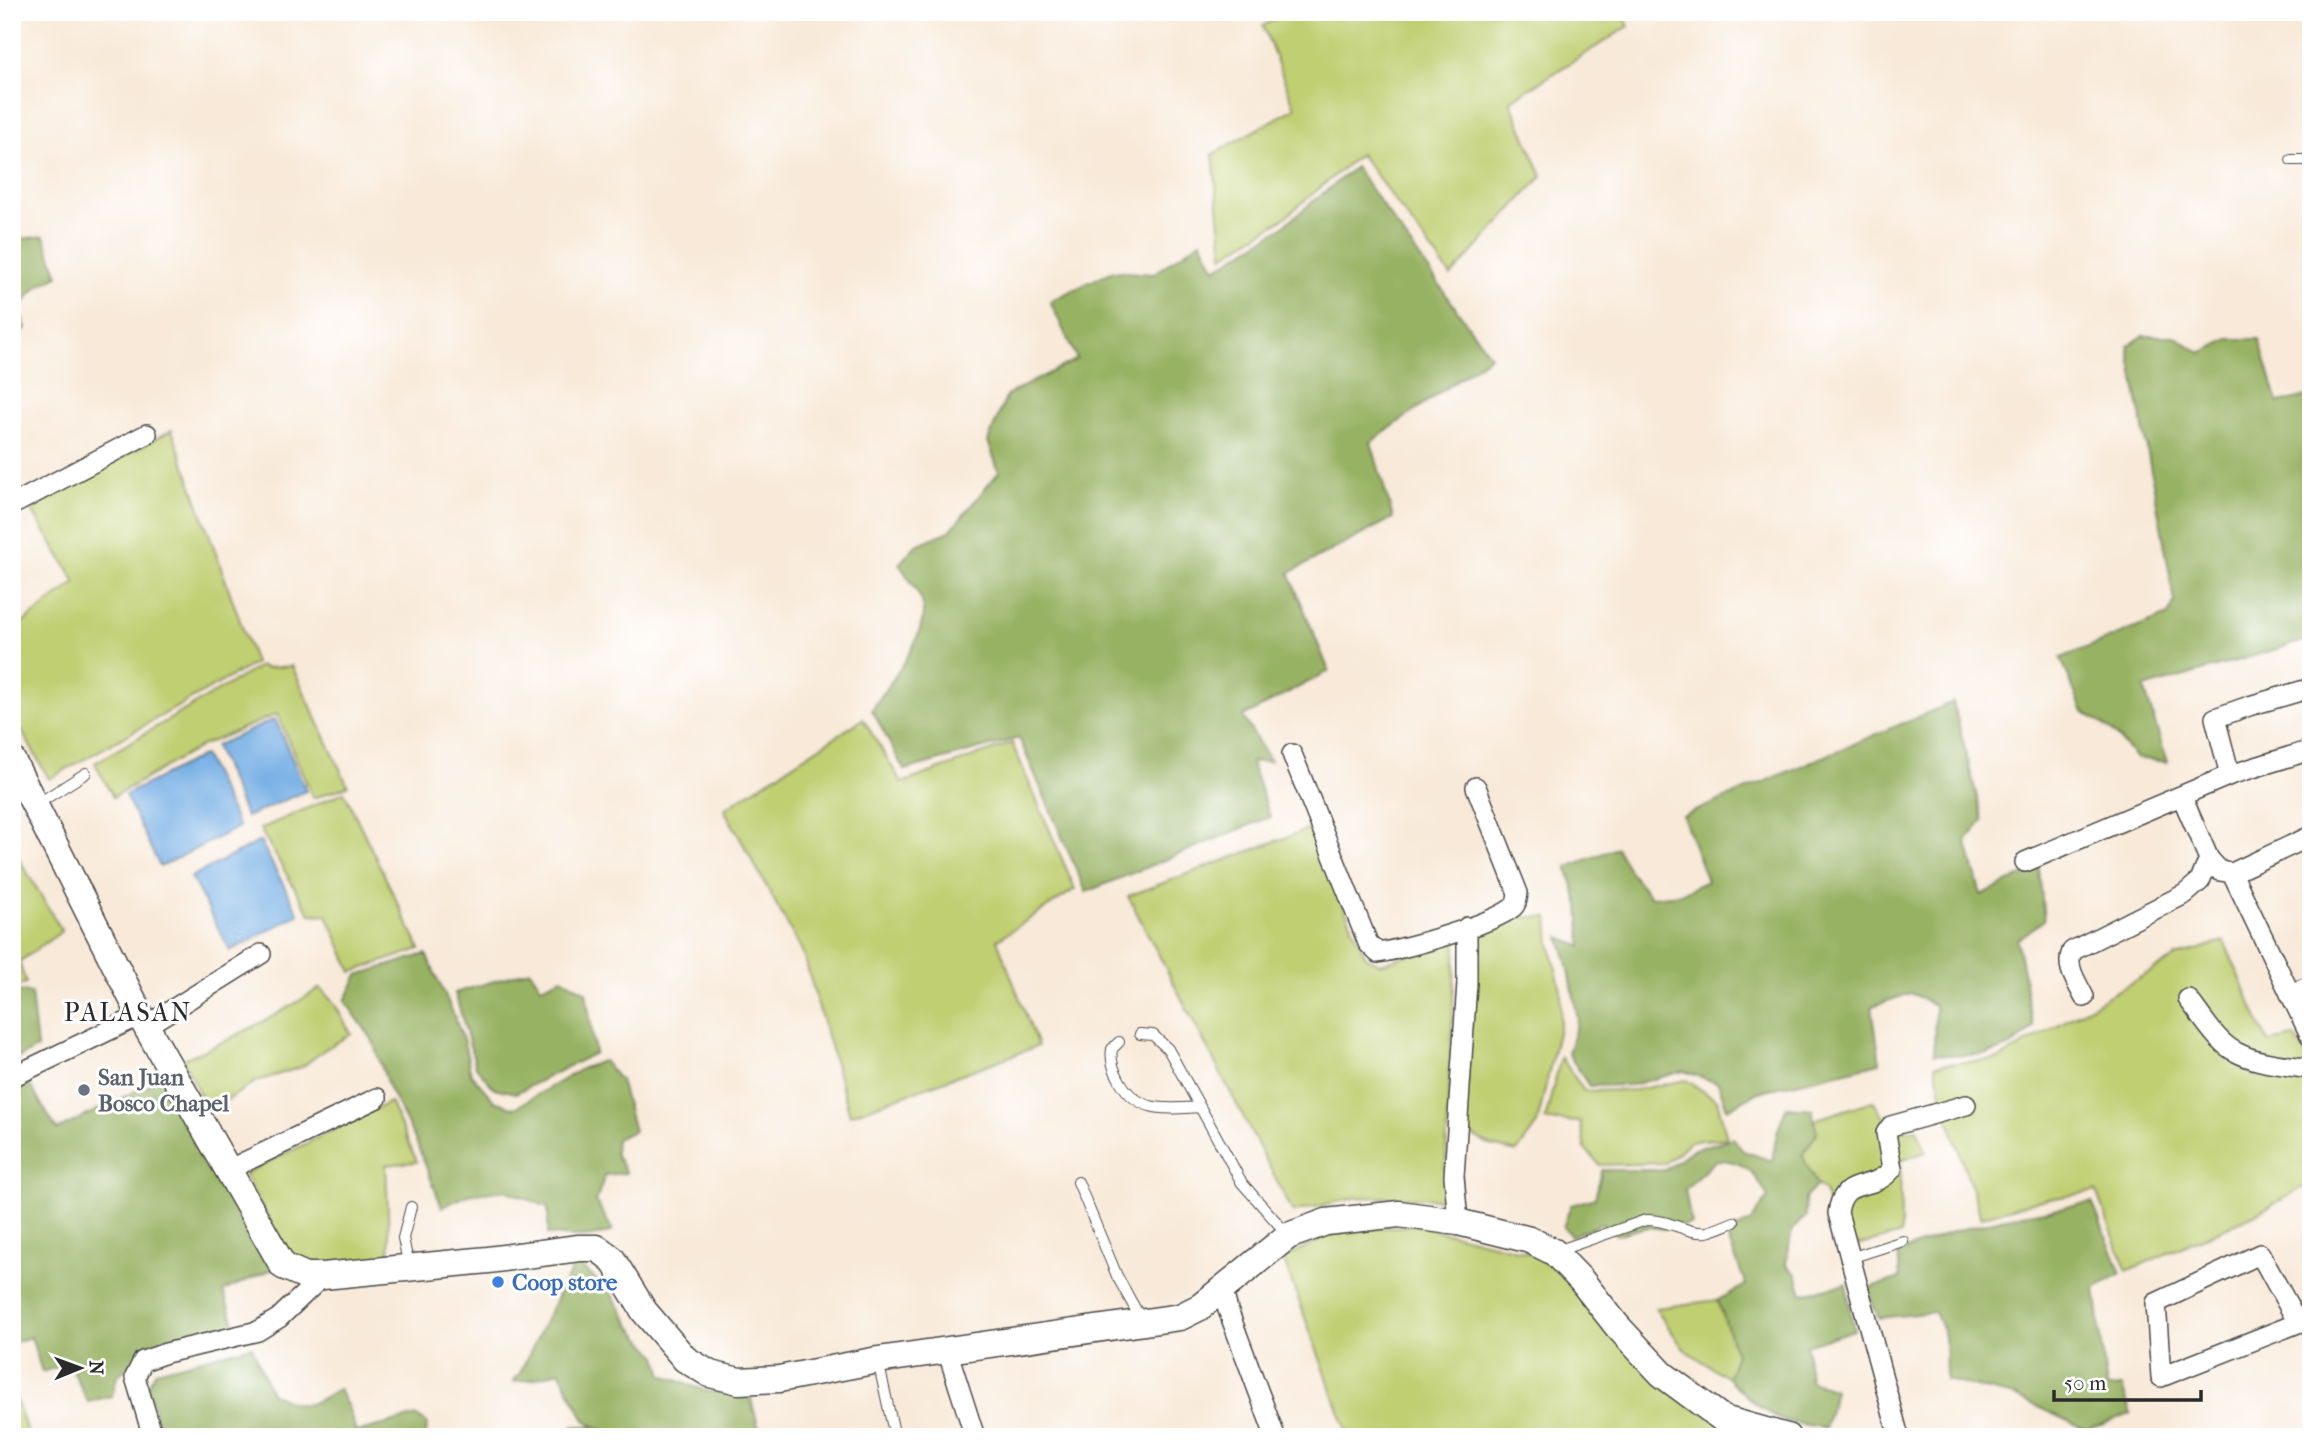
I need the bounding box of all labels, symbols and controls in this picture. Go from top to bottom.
district label: PALASAN [64,997,192,1028]
place label: San Juan Bosco Chapel [98,1064,230,1117]
marker: San Juan Bosco Chapel [76,1082,92,1098]
place label: Coop store [512,1269,618,1296]
marker: Coop store [490,1274,506,1290]
north arrow [46,1334,116,1404]
scale bar [2054,1358,2200,1402]
text: N [85,1360,107,1376]
text: 50 m [2064,1371,2107,1395]

